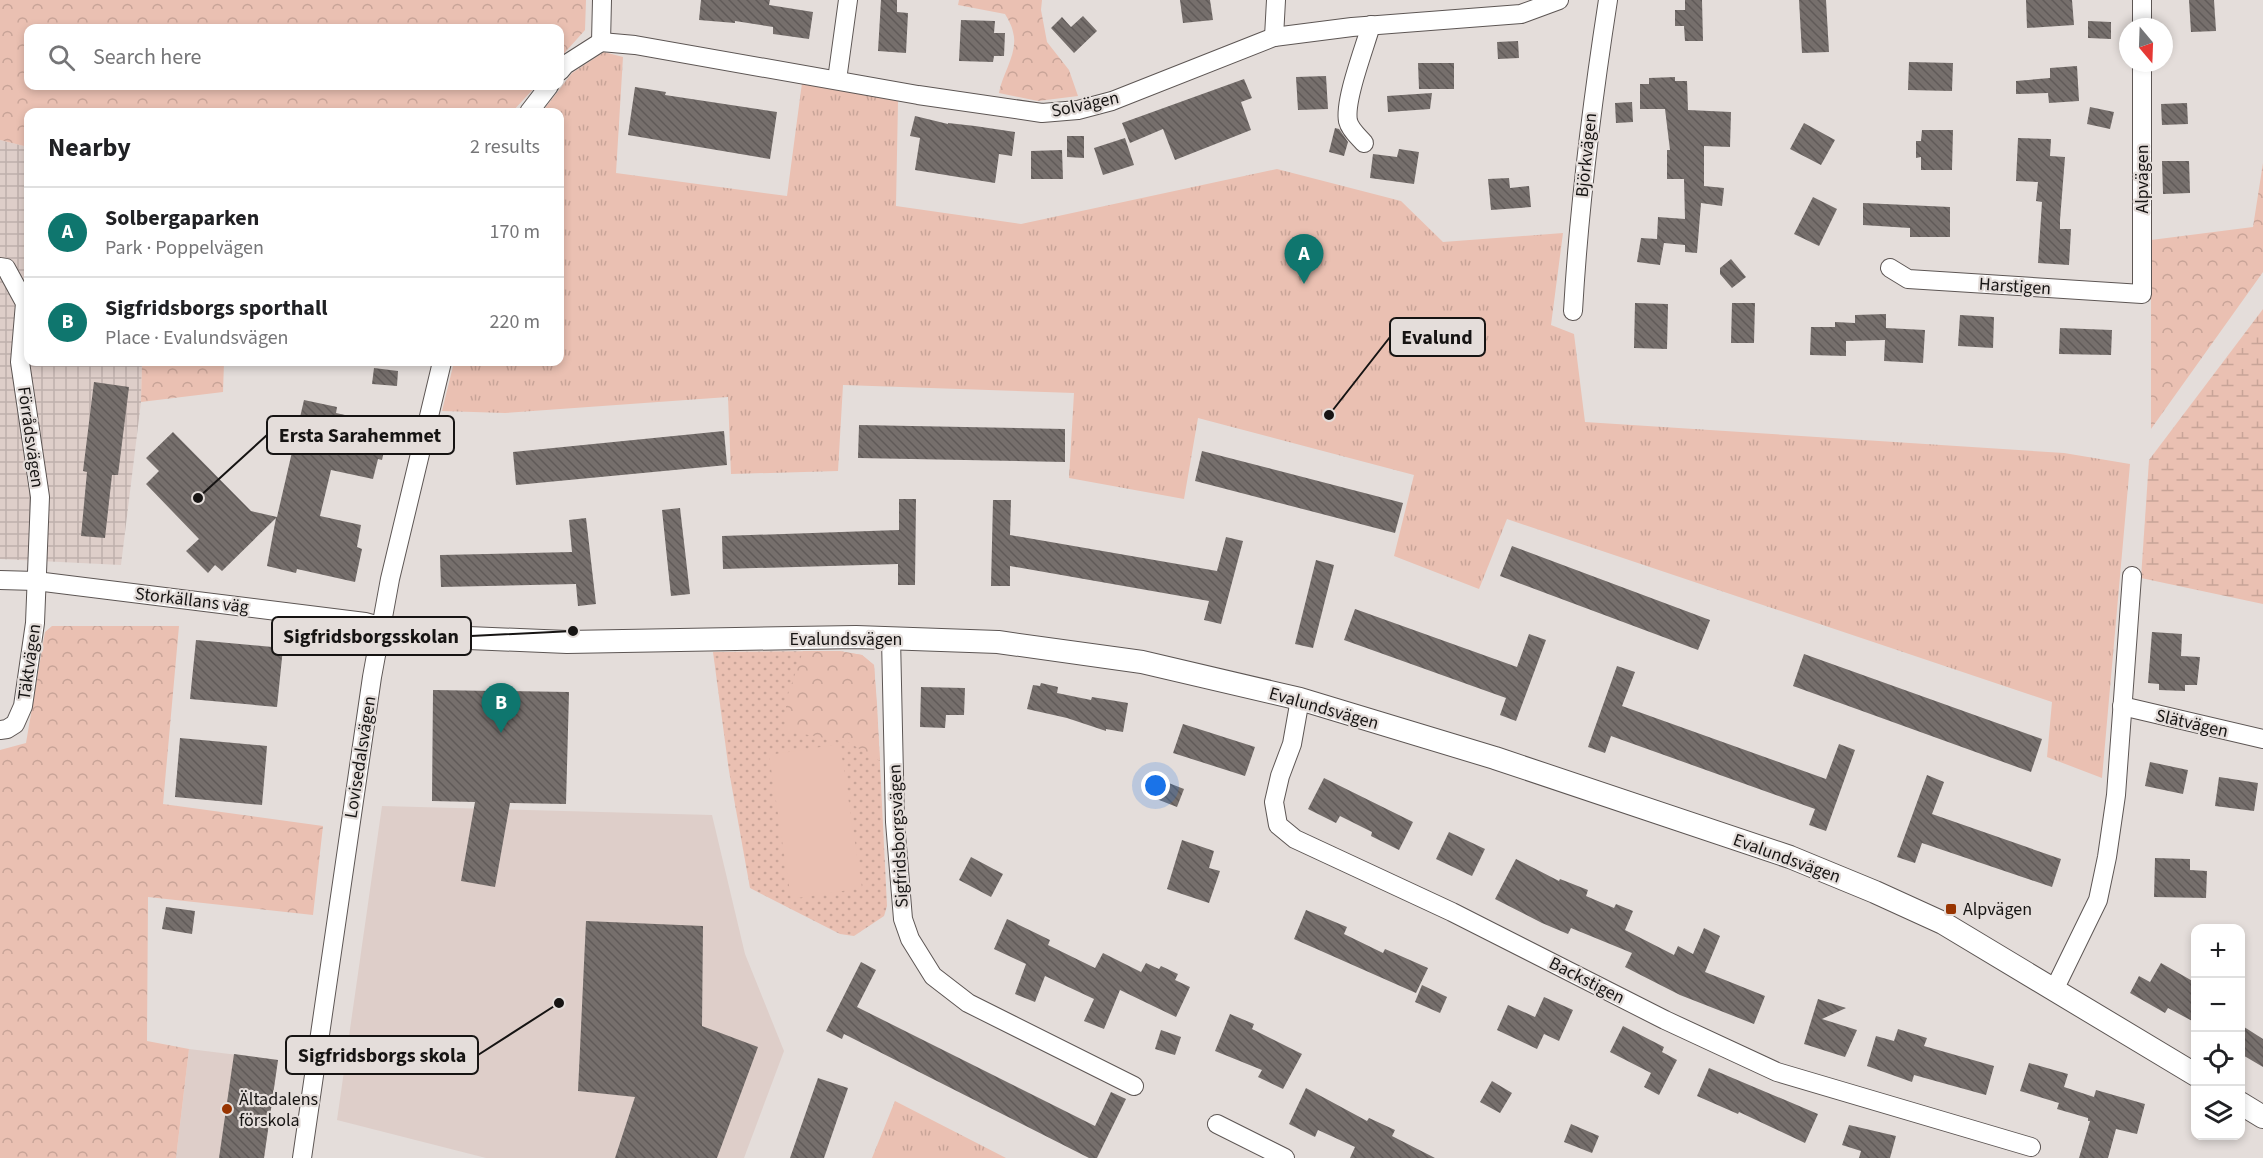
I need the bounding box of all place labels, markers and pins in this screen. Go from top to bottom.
pin: A [1284,234,1324,284]
callout: Evalund [1390,318,1485,356]
callout: Ersta Sarahemmet [267,416,454,454]
callout: Sigfridsborgsskolan [272,617,471,655]
pin: B [482,684,520,733]
place label: Alpvägen [1963,897,2032,922]
marker: Alpvägen [1944,902,1958,916]
callout: Sigfridsborgs skola [286,1036,478,1074]
place label: Ältadalens förskola [239,1087,318,1133]
marker: Ältadalens förskola [220,1102,234,1116]

